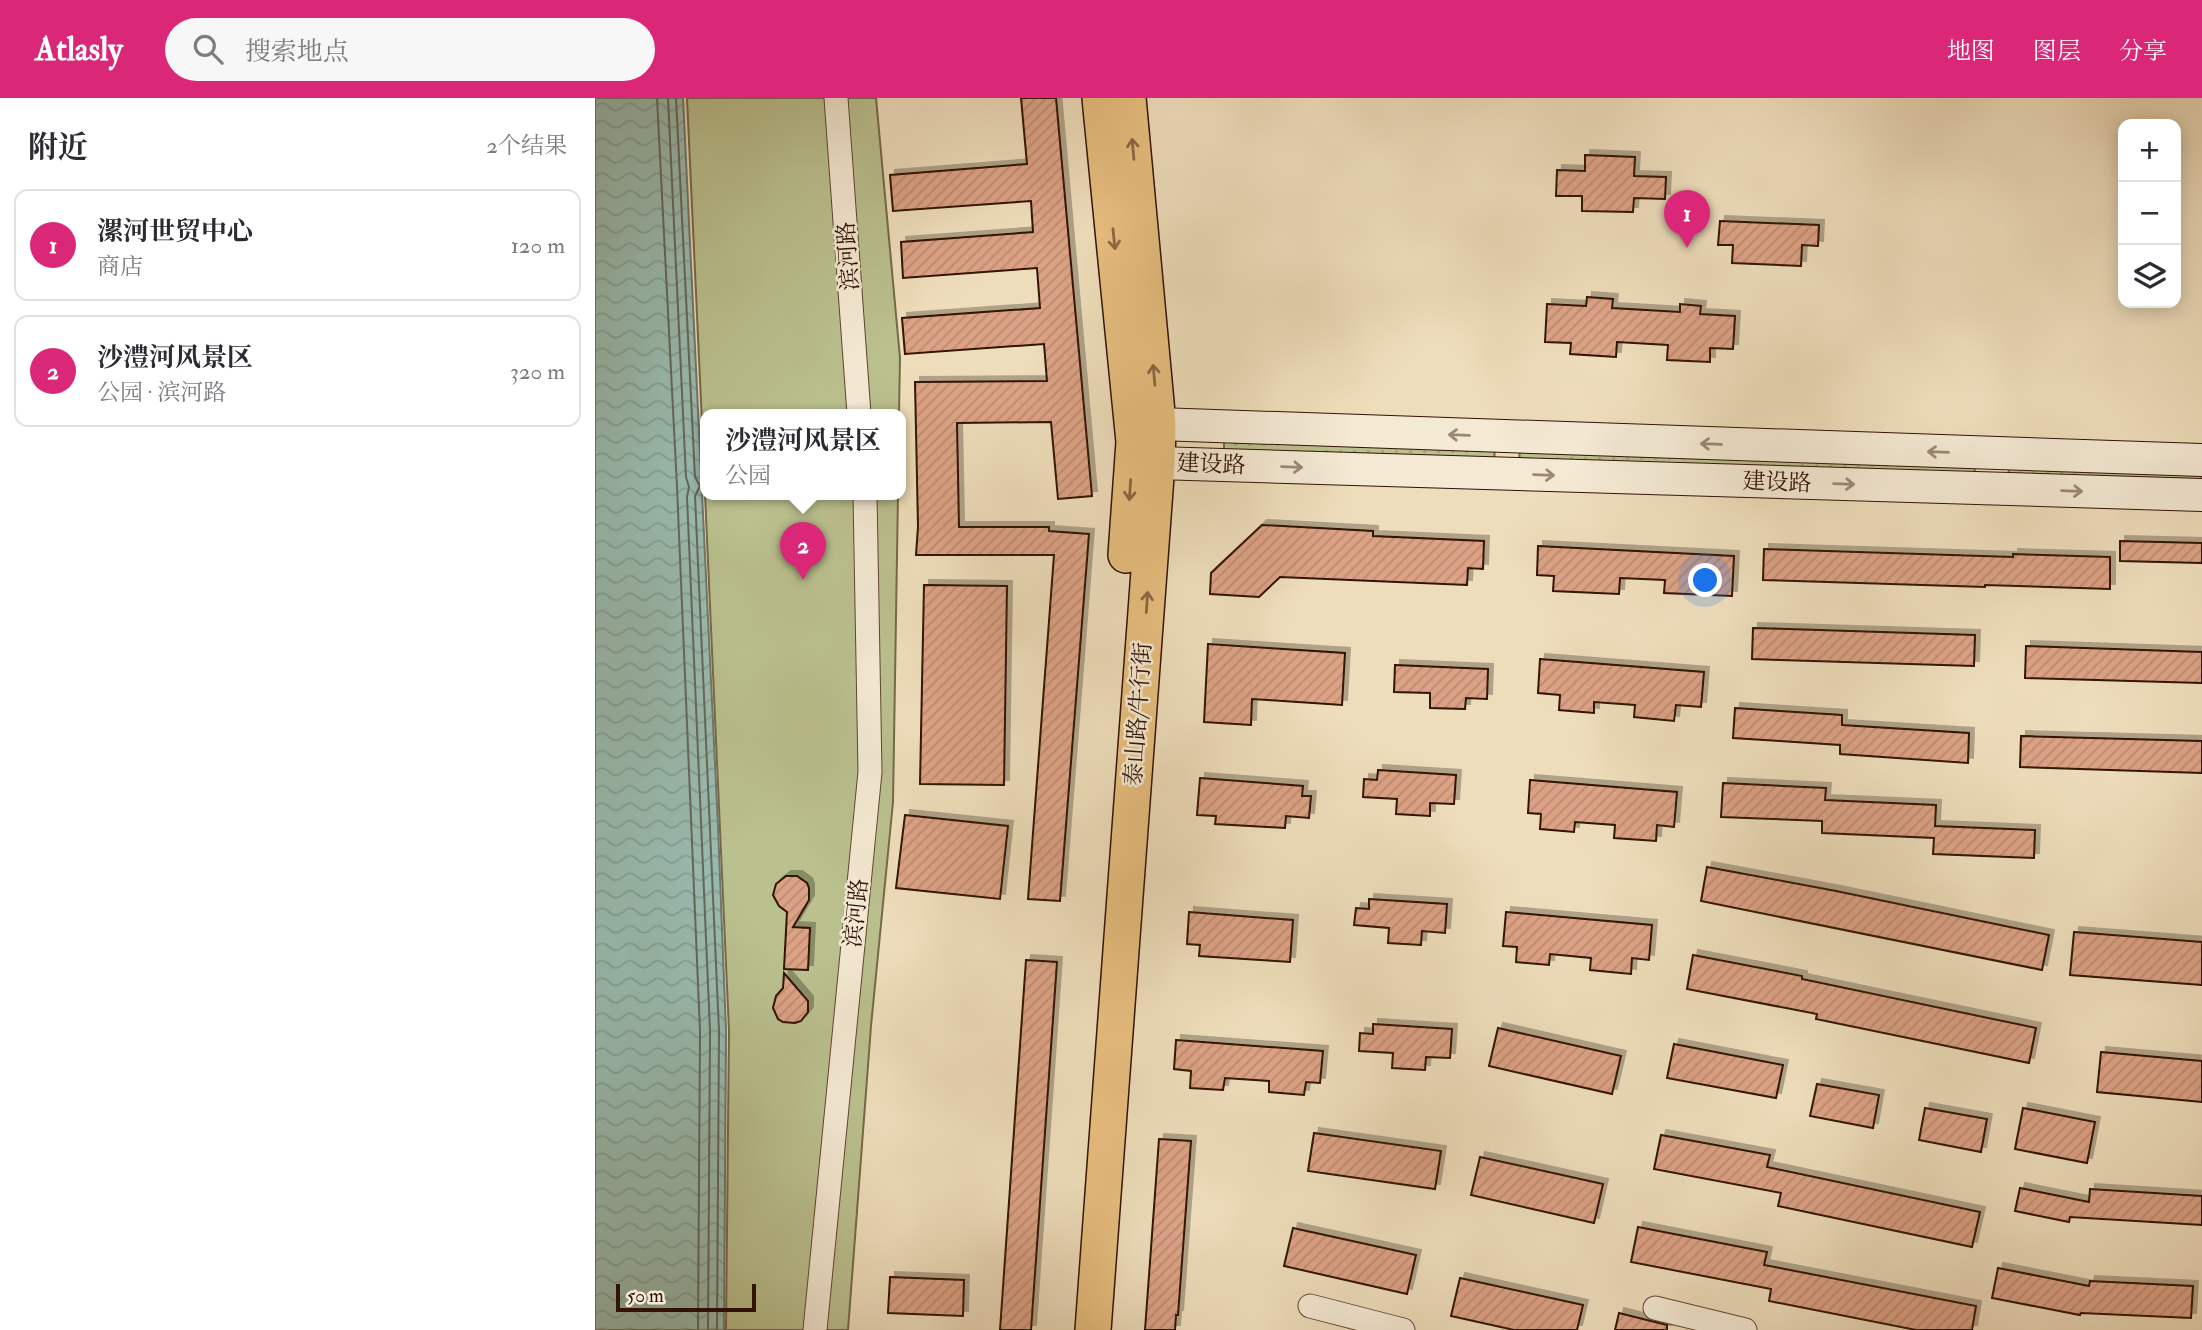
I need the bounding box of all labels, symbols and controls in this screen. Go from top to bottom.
search box [165,18,655,81]
text: Atlasly [35,29,123,70]
icon: search [189,30,227,68]
text: 搜索地点 [245,36,349,68]
text: 地图 [1947,36,1995,67]
text: 图层 [2033,36,2081,67]
text: 分享 [2119,36,2167,67]
map controls [2118,119,2181,308]
button: + [2118,119,2181,182]
text: 附近 [28,129,88,166]
text: 2个结果 [486,131,567,160]
one-way arrow [1126,138,1139,161]
button: − [2118,182,2181,245]
pin: 1 [1664,190,1710,248]
text: 漯河世贸中心 [97,216,253,248]
street label: 滨河路 [831,221,865,291]
one-way arrow [1107,227,1120,250]
text: 1 [49,231,57,260]
text: 120 m [511,231,565,260]
button: layers [2118,245,2181,308]
text: 商店 [97,252,143,281]
text: 沙澧河风景区 [97,342,253,374]
text: 2 [47,357,59,386]
text: 320 m [510,357,565,386]
one-way arrow [1147,365,1160,387]
text: 公园 · 滨河路 [97,378,226,407]
popup [700,409,906,500]
text: 沙澧河风景区 [725,425,881,457]
one-way arrow [1447,428,1470,441]
one-way arrow [1699,437,1722,450]
one-way arrow [1927,445,1950,458]
street label: 建设路 [1176,448,1246,480]
one-way arrow [1280,460,1303,474]
text: 公园 [725,461,771,490]
street label: 建设路 [1742,466,1812,498]
one-way arrow [1532,468,1555,481]
one-way arrow [1833,477,1856,491]
one-way arrow [1124,478,1137,501]
one-way arrow [2060,485,2083,498]
pin: 2 [780,522,826,580]
your location [1688,563,1722,597]
one-way arrow [1141,591,1154,614]
street label: 泰山路/牛行街 [1119,641,1157,787]
street label: 滨河路 [838,877,874,949]
scale bar [616,1281,756,1313]
text: 50 m [627,1284,664,1308]

